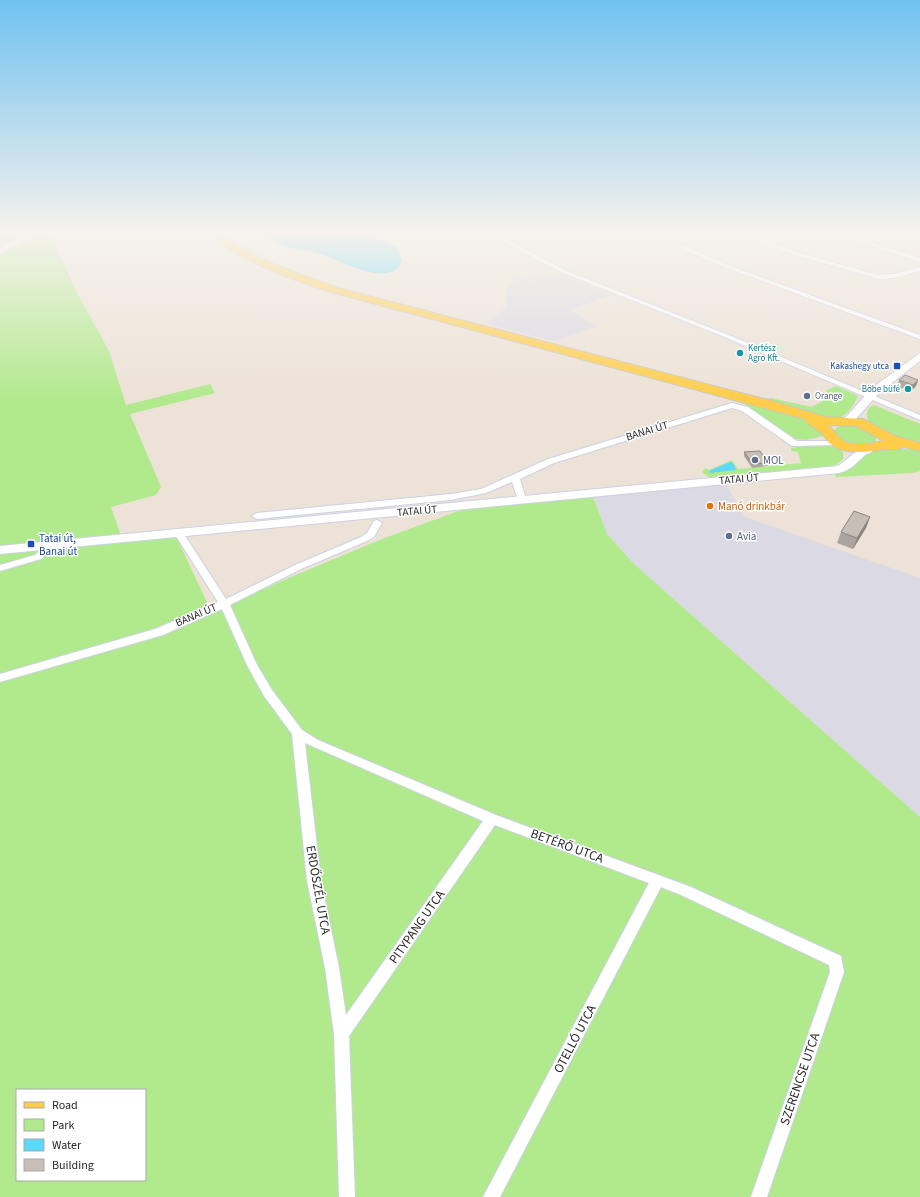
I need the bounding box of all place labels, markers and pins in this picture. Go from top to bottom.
place label: Kertész Agro Kft. [748,342,780,365]
marker: Kertész Agro Kft. [735,348,745,358]
place label: Kakashegy utca [830,360,889,373]
marker: Kakashegy utca [892,361,902,371]
place label: Böbe büfé [862,383,901,396]
marker: Böbe büfé [903,384,913,394]
place label: Orange [815,390,843,403]
marker: Orange [802,391,812,401]
place label: MOL [763,453,784,468]
marker: MOL [750,455,760,465]
place label: Manó drinkbár [718,499,785,514]
marker: Manó drinkbár [705,501,715,511]
place label: Avia [737,529,756,544]
place label: Tatai út, Banai út [39,531,77,559]
marker: Avia [724,531,734,541]
marker: Tatai út, Banai út [26,539,36,549]

